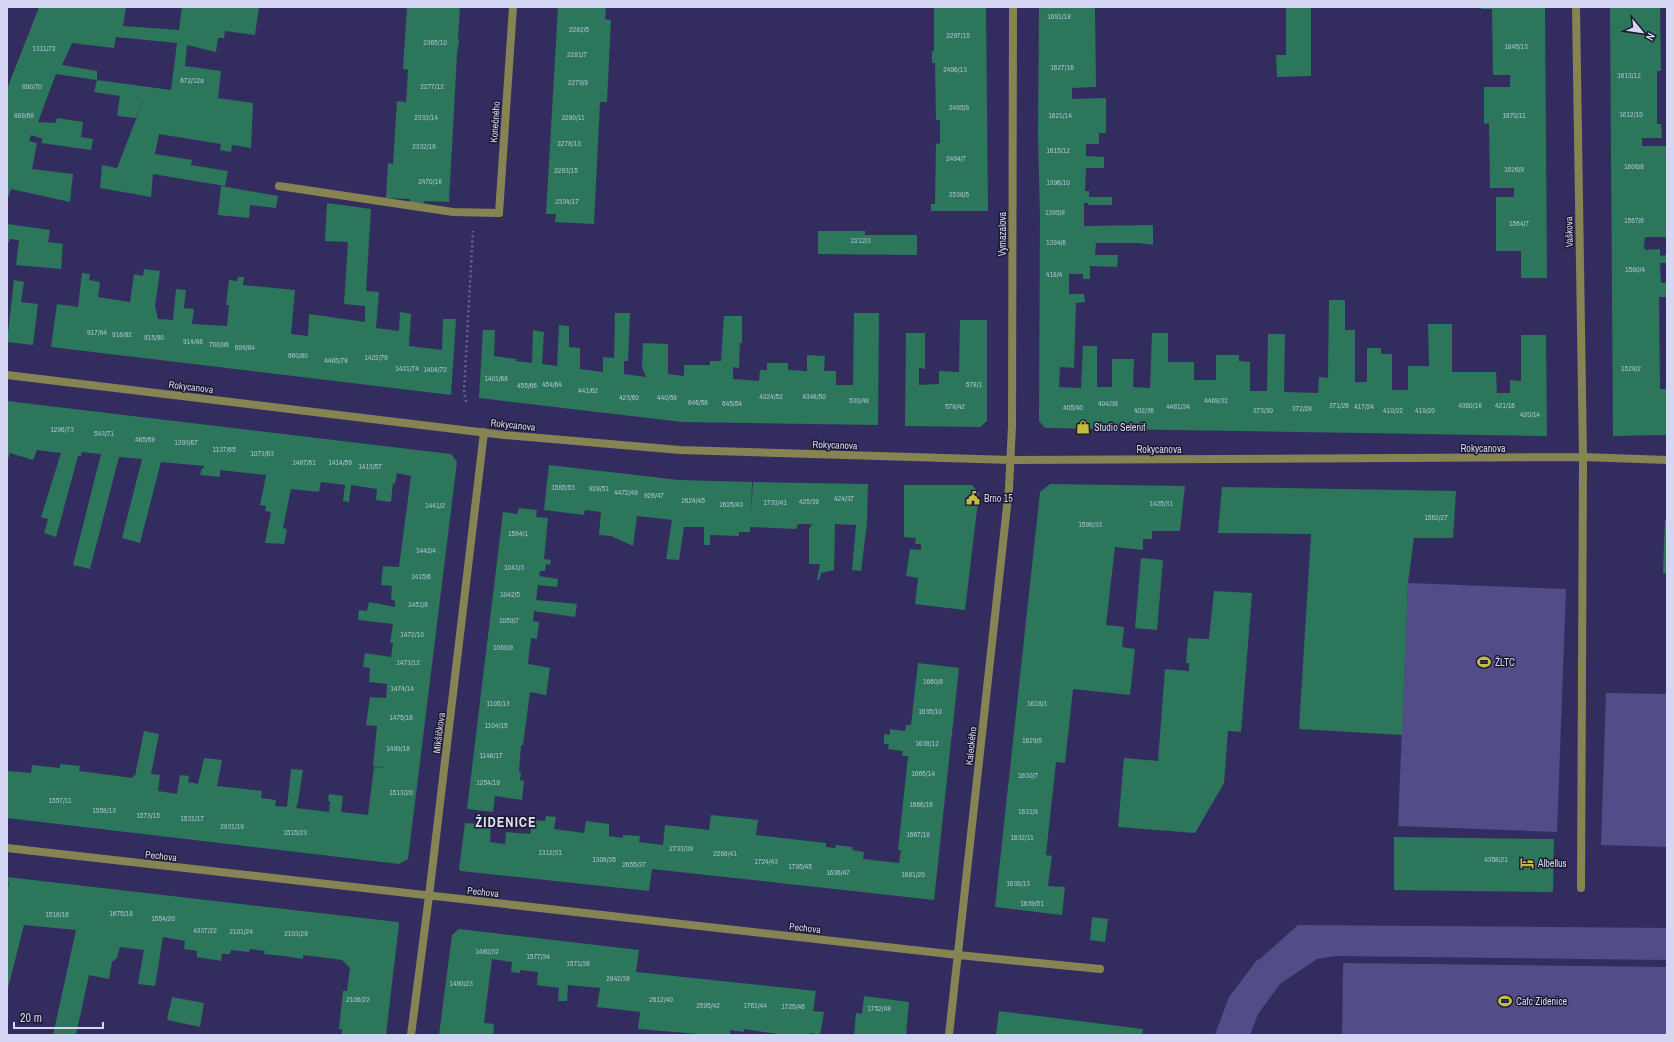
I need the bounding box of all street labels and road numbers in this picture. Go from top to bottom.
street label: Konečného [487,100,503,143]
street label: Vymazalova [996,211,1009,256]
street label: Vaškova [1562,216,1576,248]
street label: Rokycanova [168,378,215,396]
street label: Rokycanova [490,416,537,434]
street label: Rokycanova [812,438,858,452]
street label: Rokycanova [1460,442,1506,455]
street label: Rokycanova [1136,443,1182,456]
street label: Mikšíčkova [430,711,448,754]
street label: Kaleckého [963,726,980,766]
street label: Pechova [144,848,178,864]
street label: Pechova [466,884,500,900]
street label: Pechova [788,920,822,936]

